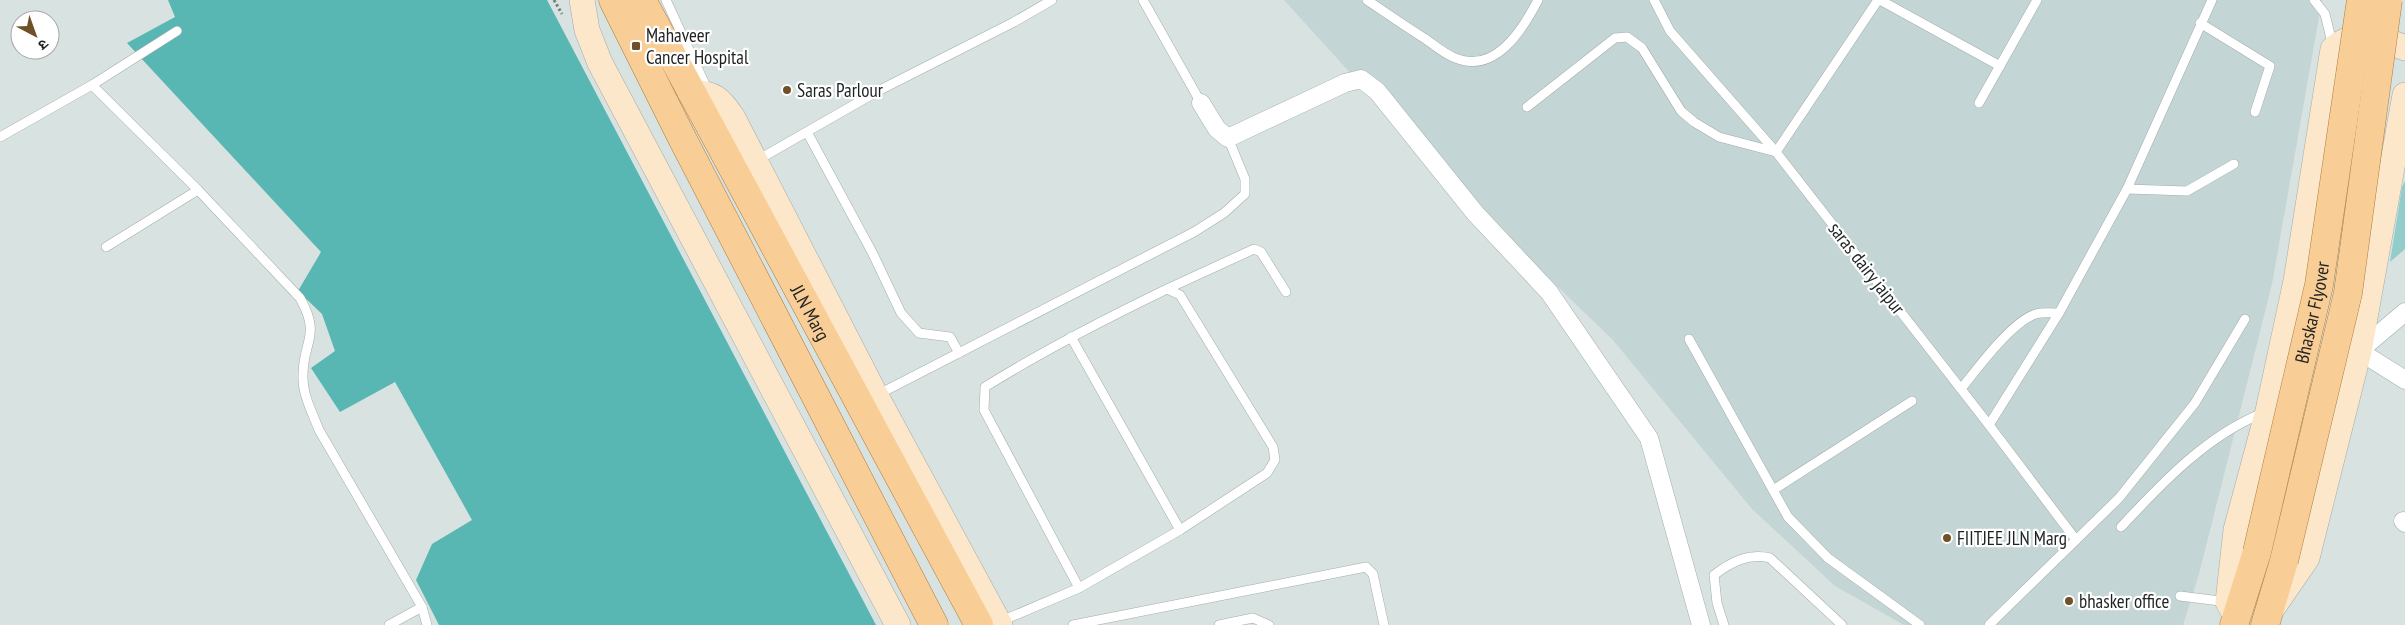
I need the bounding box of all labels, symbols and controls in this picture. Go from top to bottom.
north arrow [10,10,60,60]
place label: Mahaveer Cancer Hospital [646,23,749,69]
text: उ [34,35,53,55]
marker: Mahaveer Cancer Hospital [630,40,642,52]
place label: Saras Parlour [797,78,884,102]
marker: Saras Parlour [781,84,793,96]
street label: saras dairy jaipur [1823,217,1911,320]
street label: Bhaskar Flyover [2289,259,2334,366]
street label: JLN Marg [785,280,835,345]
place label: FIITJEE JLN Marg [1957,526,2067,550]
marker: FIITJEE JLN Marg [1941,532,1953,544]
place label: bhasker office [2079,589,2170,613]
marker: bhasker office [2063,595,2075,607]

